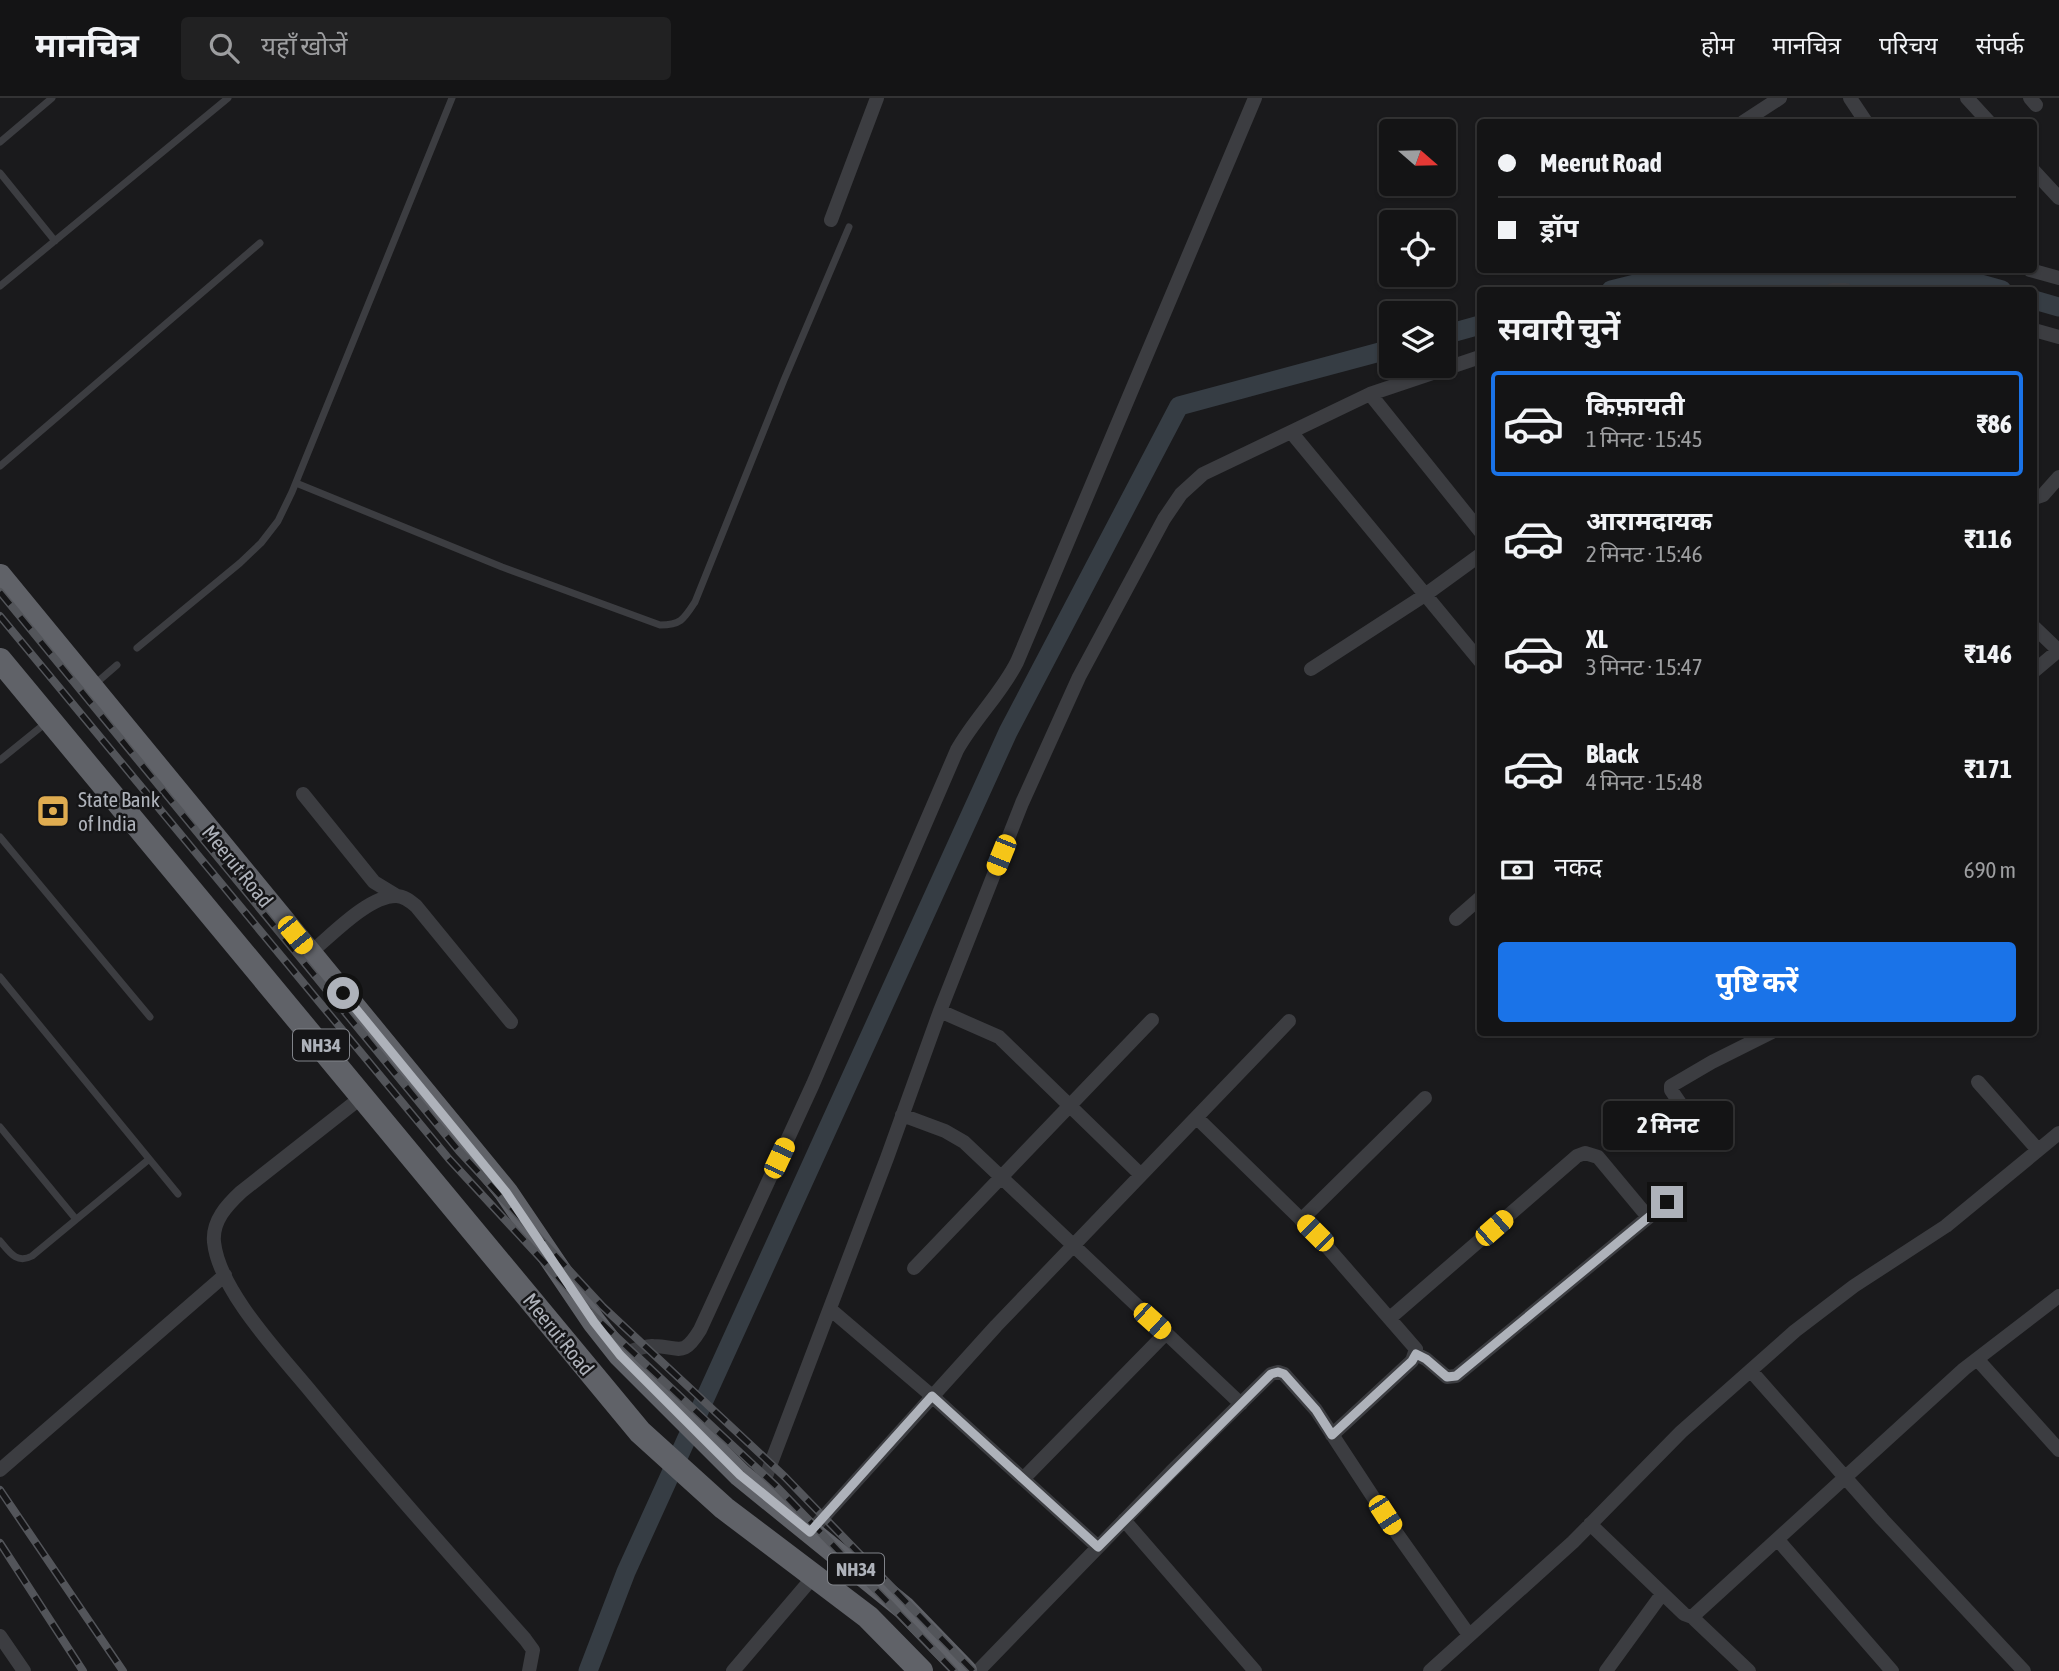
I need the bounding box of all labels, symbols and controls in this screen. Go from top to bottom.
search box [181,17,671,80]
text: मानचित्र [35,26,139,64]
icon: search [205,29,243,67]
text: यहाँ खोजें [261,31,348,61]
text: होम [1701,32,1734,59]
text: मानचित्र [1772,32,1841,59]
text: परिचय [1879,32,1938,59]
text: संपर्क [1976,32,2024,59]
north arrow [1379,119,1456,196]
map controls [1379,119,1456,378]
text: Meerut Road [1540,148,1662,178]
button: locate [1379,210,1456,287]
text: ड्रॉप [1540,213,1578,243]
button: layers [1379,301,1456,378]
text: सवारी चुनें [1498,310,1620,347]
text: किफ़ायती [1586,391,1685,421]
icon: car [1502,392,1565,455]
text: ₹86 [1976,409,2012,439]
text: 1 मिनट · 15:45 [1586,426,1703,452]
text: आरामदायक [1586,506,1712,536]
icon: car [1502,507,1565,570]
text: ₹116 [1964,524,2012,554]
text: 2 मिनट · 15:46 [1586,541,1703,567]
icon: car [1502,622,1565,685]
text: XL [1586,624,1608,654]
text: ₹146 [1964,639,2012,669]
text: 3 मिनट · 15:47 [1586,654,1703,680]
icon: car [1502,737,1565,800]
text: Black [1586,739,1638,769]
text: ₹171 [1964,754,2012,784]
text: 4 मिनट · 15:48 [1586,769,1703,795]
place label: State Bank of India [78,787,160,835]
bank icon: State Bank of India [34,792,72,830]
street label: Meerut Road [198,820,278,912]
car [984,832,1019,878]
icon: cash [1498,851,1536,889]
text: नकद [1554,852,1602,882]
text: 690 m [1964,857,2016,883]
car [274,912,317,958]
button: पुष्टि करें [1498,942,2016,1022]
route start [327,977,359,1009]
road number: NH34 [293,1029,349,1060]
callout: 2 मिनट [1602,1100,1732,1150]
text: 2 मिनट [1637,1112,1699,1138]
car [761,1135,798,1181]
route end [1651,1186,1683,1218]
car [1472,1206,1517,1250]
car [1293,1211,1338,1255]
street label: Meerut Road [519,1288,599,1380]
car [1130,1299,1175,1343]
car [1365,1492,1406,1538]
road number: NH34 [828,1554,884,1584]

